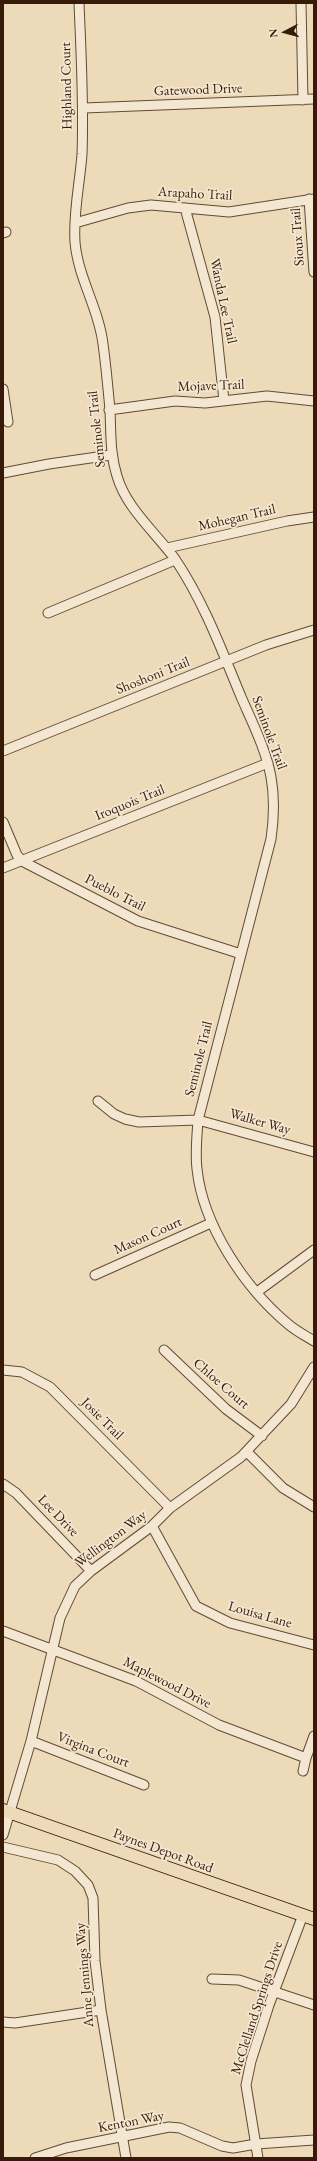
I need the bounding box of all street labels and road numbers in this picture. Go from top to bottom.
street label: Highland Court [58,42,76,130]
street label: Gatewood Drive [153,80,243,100]
street label: Arapaho Trail [157,184,233,204]
street label: Sioux Trail [288,207,308,267]
street label: Wanda Lee Trail [206,257,240,345]
street label: Mojave Trail [177,376,245,396]
street label: Seminole Trail [85,390,109,468]
street label: Mohegan Trail [197,501,277,535]
street label: Shoshoni Trail [114,654,192,698]
street label: Seminole Trail [248,694,290,772]
street label: Iroquois Trail [93,781,167,825]
street label: Pueblo Trail [82,871,148,915]
street label: Seminole Trail [182,1020,216,1098]
street label: Walker Way [227,1105,293,1139]
street label: Mason Court [111,1214,185,1258]
street label: Chloe Court [189,1355,253,1413]
street label: Josie Trail [77,1394,127,1444]
street label: Lee Drive [34,1492,82,1540]
street label: Wellington Way [72,1507,150,1571]
street label: Louisa Lane [226,1598,294,1632]
street label: Maplewood Drive [120,1654,214,1712]
street label: Virgina Court [55,1729,131,1771]
street label: Paynes Depot Road [111,1825,215,1877]
street label: Anne Jennings Way [72,1922,98,2028]
street label: McClelland Springs Drive [228,1939,286,2077]
street label: Kenton Way [97,2107,165,2137]

